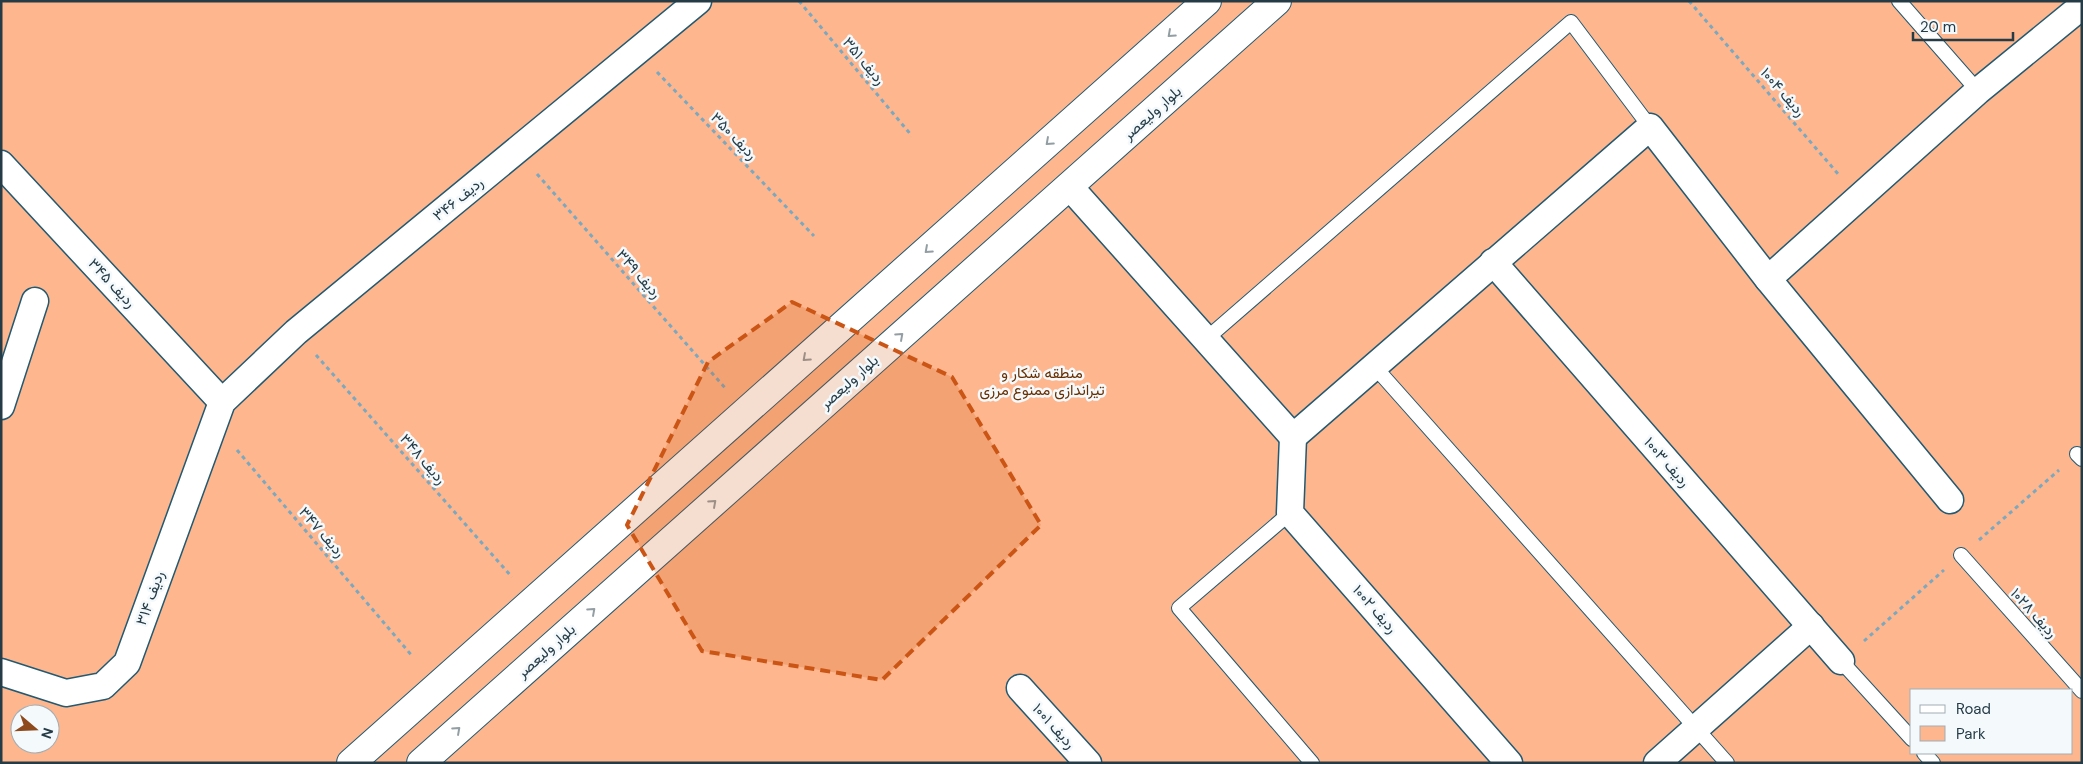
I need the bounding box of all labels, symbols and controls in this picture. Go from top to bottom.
scale bar [1913,10,2013,42]
text: 20 m [1920,17,1956,37]
one-way arrow [1167,28,1176,37]
street label: ردیف ۳۵۱ [838,33,890,89]
street label: ردیف ۱۰۰۴ [1756,63,1810,121]
street label: بلوار ولیعصر [1118,81,1186,145]
street label: ردیف ۳۵۰ [706,108,762,164]
one-way arrow [1046,136,1055,145]
street label: ردیف ۳۴۶ [429,173,487,225]
one-way arrow [924,244,933,253]
street label: ردیف ۳۴۹ [612,245,666,303]
street label: ردیف ۳۴۵ [84,254,140,312]
one-way arrow [895,333,904,342]
street label: بلوار ولیعصر [815,350,883,414]
one-way arrow [803,352,812,361]
park label: منطقه شکار و تیراندازی ممنوع مرزی [979,363,1105,401]
street label: ردیف ۳۴۸ [395,429,451,489]
street label: ردیف ۱۰۰۳ [1640,433,1694,491]
one-way arrow [708,499,717,508]
street label: ردیف ۳۴۷ [294,502,350,562]
street label: ردیف ۳۱۴ [131,568,169,628]
street label: ردیف ۱۰۰۲ [1348,580,1402,638]
street label: ردیف ۱۰۲۸ [2006,584,2062,642]
one-way arrow [586,608,595,617]
street label: بلوار ولیعصر [512,619,580,683]
legend [1910,689,2073,754]
street label: ردیف ۱۰۰۱ [1028,699,1080,753]
text: Road [1956,699,1991,719]
north arrow [10,704,60,754]
text: Park [1956,724,1986,744]
text: N [37,725,57,741]
one-way arrow [452,727,461,736]

